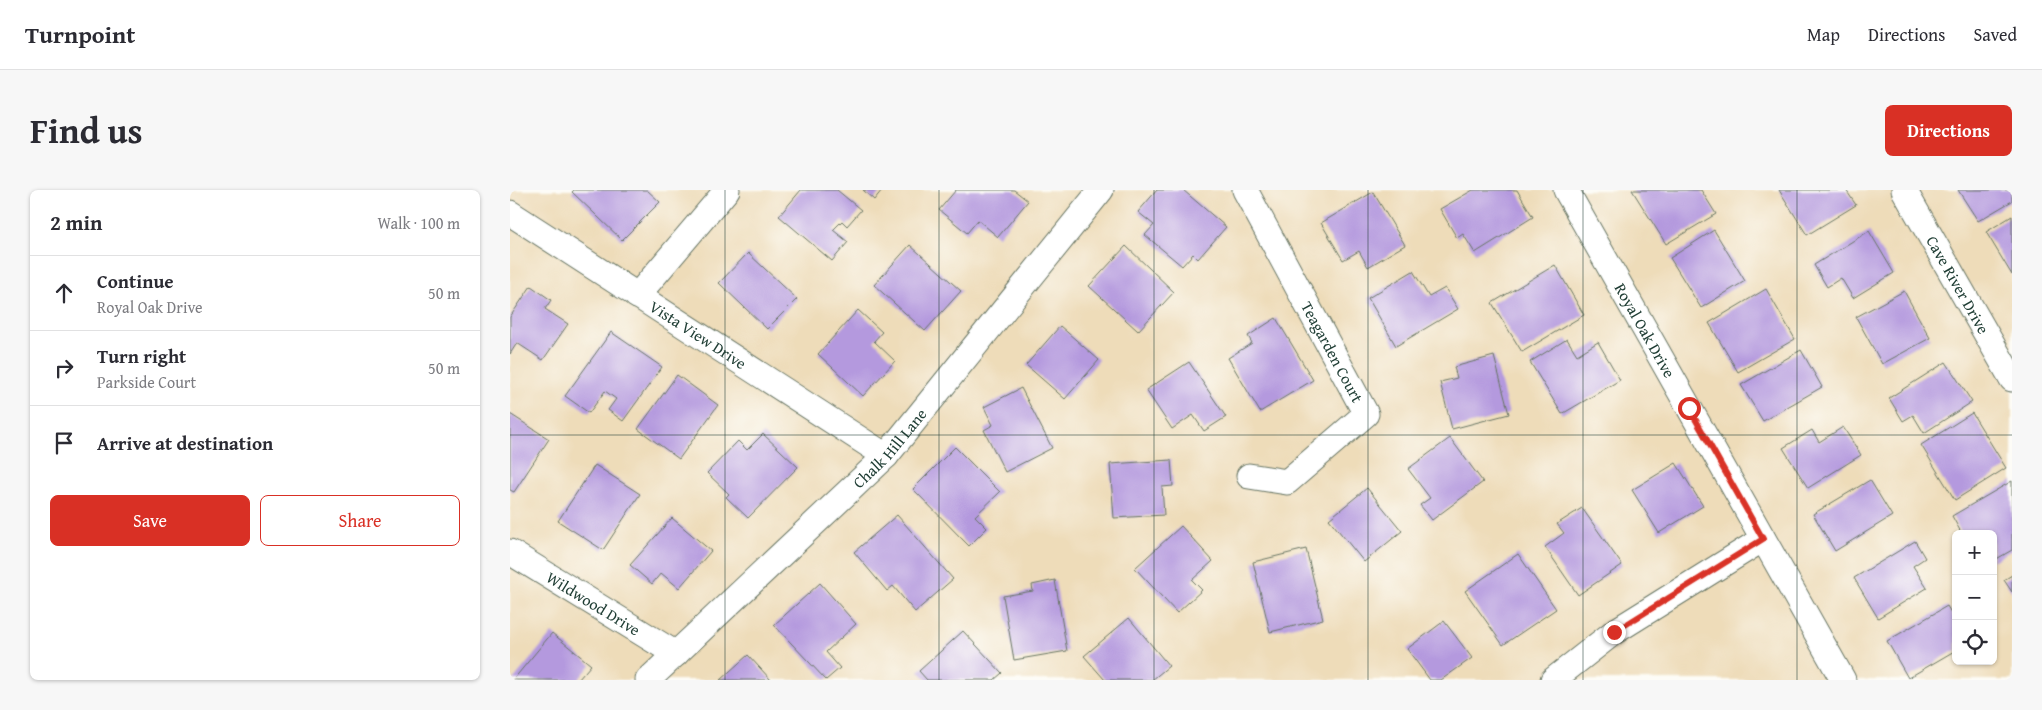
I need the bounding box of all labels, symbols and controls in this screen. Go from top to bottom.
text: Turnpoint [25,17,135,52]
text: Map [1807,21,1840,48]
text: Directions [1868,21,1945,48]
text: Saved [1973,21,2017,48]
text: Find us [30,105,143,156]
button: Directions [1885,105,2012,156]
text: 2 min [50,207,102,238]
text: Walk · 100 m [377,211,460,235]
street label: Cave River Drive [1920,231,1996,338]
text: Continue [97,267,174,295]
street label: Royal Oak Drive [1609,278,1682,382]
icon: ahead [50,279,78,307]
text: 50 m [428,281,460,305]
street label: Vista View Drive [645,294,751,375]
text: Royal Oak Drive [97,295,203,319]
street label: Teagarden Court [1295,297,1370,407]
text: Turn right [97,342,186,370]
icon: right [50,354,78,382]
text: 50 m [428,356,460,380]
text: Parkside Court [97,370,196,394]
route start [1678,397,1701,420]
street label: Chalk Hill Lane [847,403,932,494]
icon: arrive [50,429,78,457]
text: Arrive at destination [97,429,273,457]
button: Save [50,495,250,546]
button: Share [260,495,460,546]
map controls [1952,530,1997,665]
button: + [1952,530,1997,575]
street label: Wildwood Drive [542,565,645,641]
button: − [1952,575,1997,620]
button: locate [1952,620,1997,665]
route end [1603,621,1626,644]

